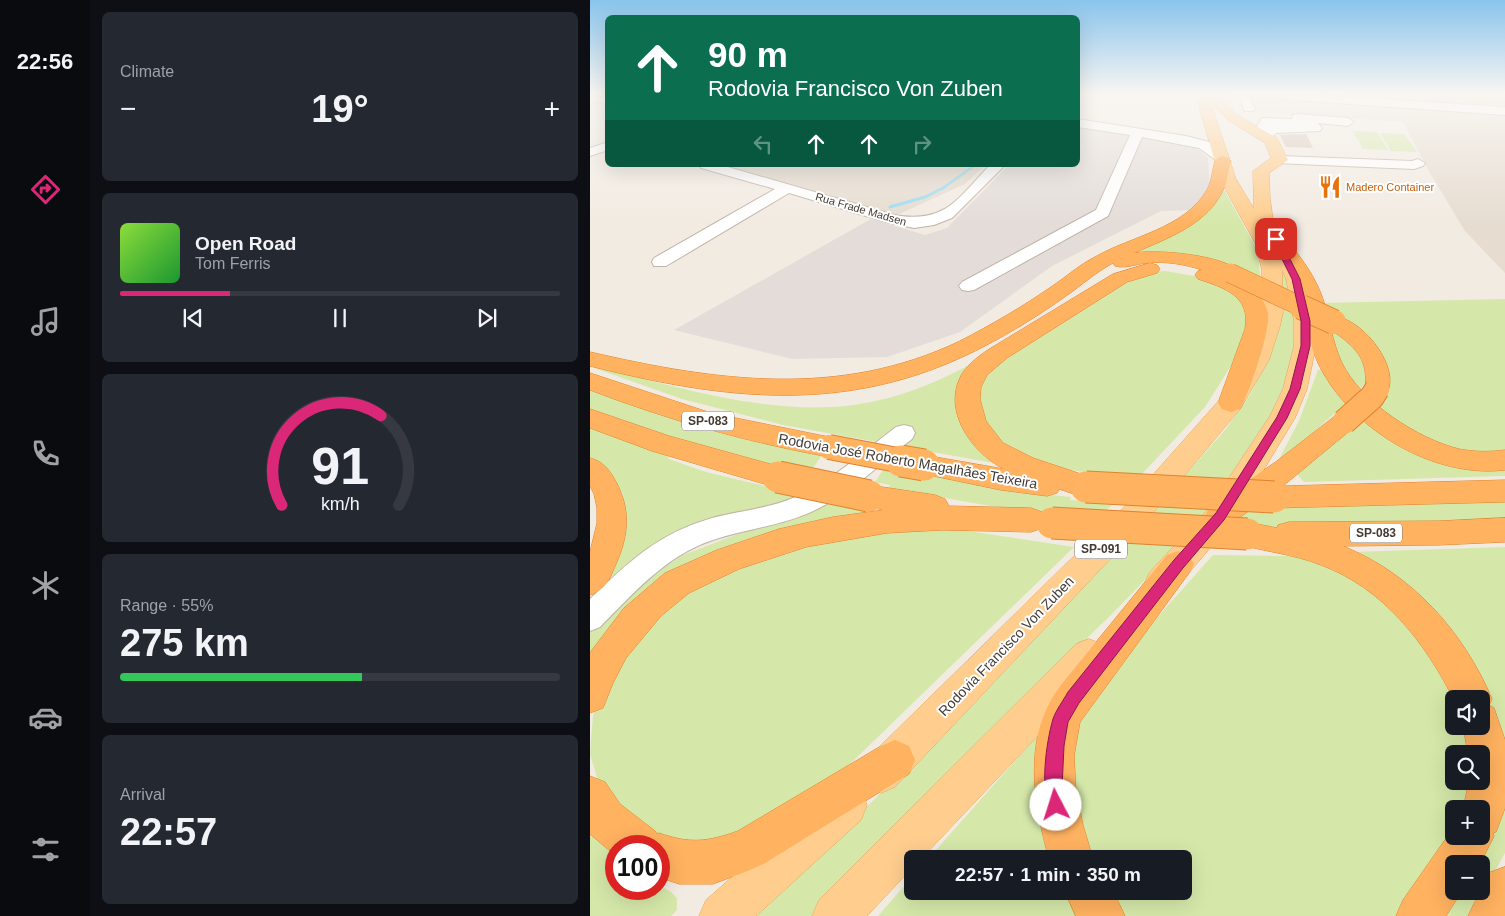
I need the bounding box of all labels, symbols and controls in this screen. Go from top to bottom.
icon: ahead [625,35,690,100]
text: 90 m [708,35,788,74]
text: 22:56 [17,49,73,74]
text: Climate [120,63,174,80]
text: Rodovia Francisco Von Zuben [708,76,1003,101]
text: 19° [311,88,369,130]
text: − [120,93,136,124]
text: + [544,93,560,124]
icon: left [749,130,777,158]
icon: ahead [802,130,830,158]
icon: ahead [855,130,883,158]
icon: right [908,130,936,158]
icon: directions [28,172,63,207]
restaurant icon: Madero Container [1317,174,1343,200]
place label: Madero Container [1346,181,1434,193]
street label: Rua Frade Madsen [814,190,908,228]
pin [1255,218,1297,260]
icon: arrive [1262,225,1290,253]
text: Open Road [195,233,296,254]
text: Tom Ferris [195,255,271,272]
icon: music [28,304,63,339]
icon: previous [179,304,207,332]
icon: pause [326,304,354,332]
icon: next [473,304,501,332]
road number: SP-083 [682,412,734,431]
street label: Rodovia José Roberto Magalhães Teixeira [777,430,1039,492]
icon: phone [28,436,63,471]
text: 91 [311,437,369,495]
text: km/h [321,494,359,514]
road number: SP-083 [1350,524,1402,542]
road number: SP-091 [1075,540,1127,558]
icon: climate [28,568,63,603]
street label: Rodovia Francisco Von Zuben [935,573,1077,719]
text: Range · 55% [120,597,213,614]
text: 275 km [120,622,249,664]
map controls [1445,690,1490,900]
button: sound [1445,690,1490,735]
icon: car [28,700,63,735]
button: search [1445,745,1490,790]
position arrow [1029,778,1081,830]
text: Arrival [120,786,165,803]
button: + [1445,800,1490,845]
text: 22:57 [120,811,217,853]
icon: filters [28,832,63,867]
speed limit sign: 100 [605,835,670,900]
button: − [1445,855,1490,900]
text: 22:57 · 1 min · 350 m [955,864,1141,885]

